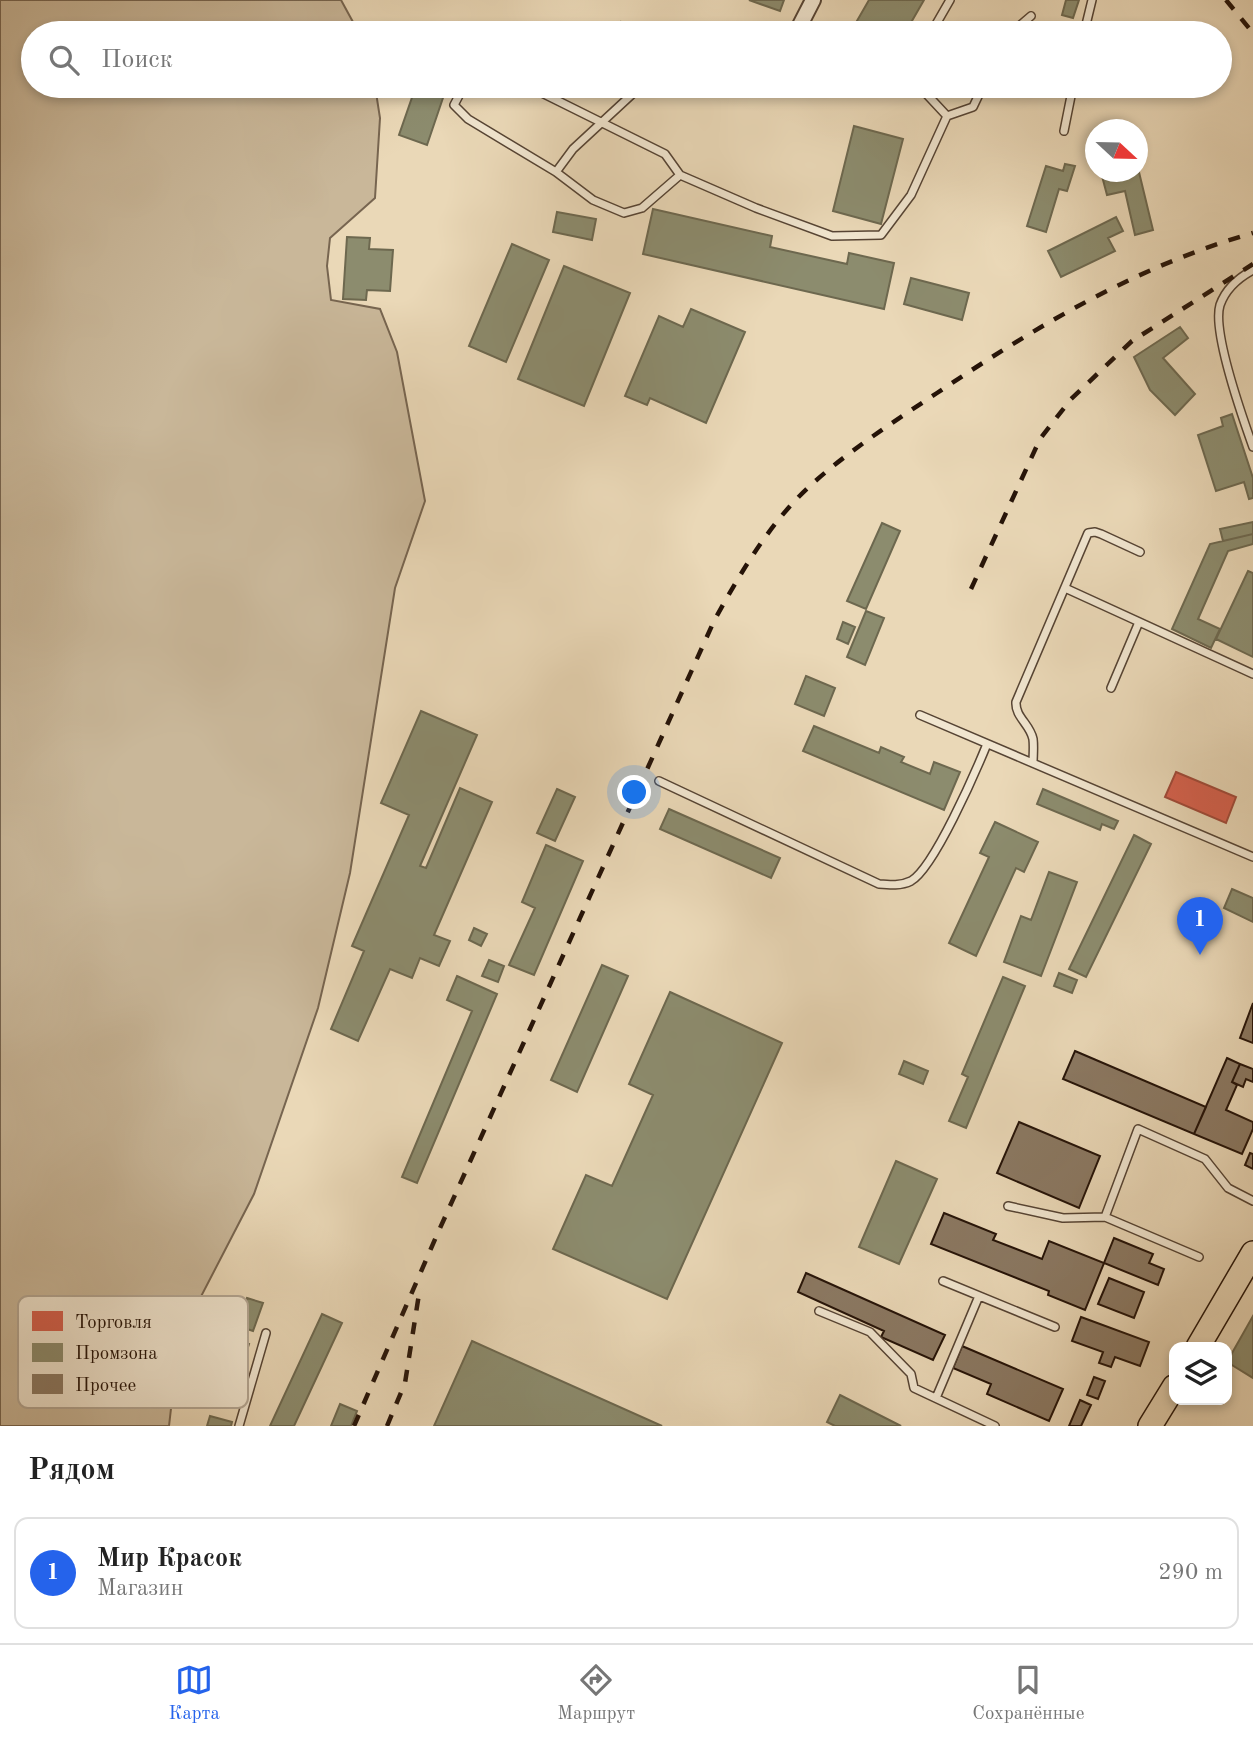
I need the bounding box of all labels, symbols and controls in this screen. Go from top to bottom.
search box [21,21,1232,98]
icon: search [45,41,83,79]
text: Поиск [101,47,173,73]
north arrow [1085,119,1148,182]
your location [617,775,651,809]
pin: 1 [1177,897,1223,955]
legend [18,1296,248,1408]
text: Торговля [75,1314,152,1333]
map controls [1169,1342,1232,1405]
button: layers [1169,1342,1232,1405]
text: Промзона [75,1345,158,1364]
text: Прочее [75,1377,136,1396]
text: Рядом [28,1456,115,1486]
text: Мир Красок [97,1546,242,1572]
text: 1 [46,1561,60,1584]
text: 290 m [1158,1561,1223,1584]
text: Магазин [97,1577,183,1600]
tab: Карта [169,1661,220,1726]
tab: Маршрут [557,1661,635,1726]
tab: Сохранённые [972,1661,1084,1726]

